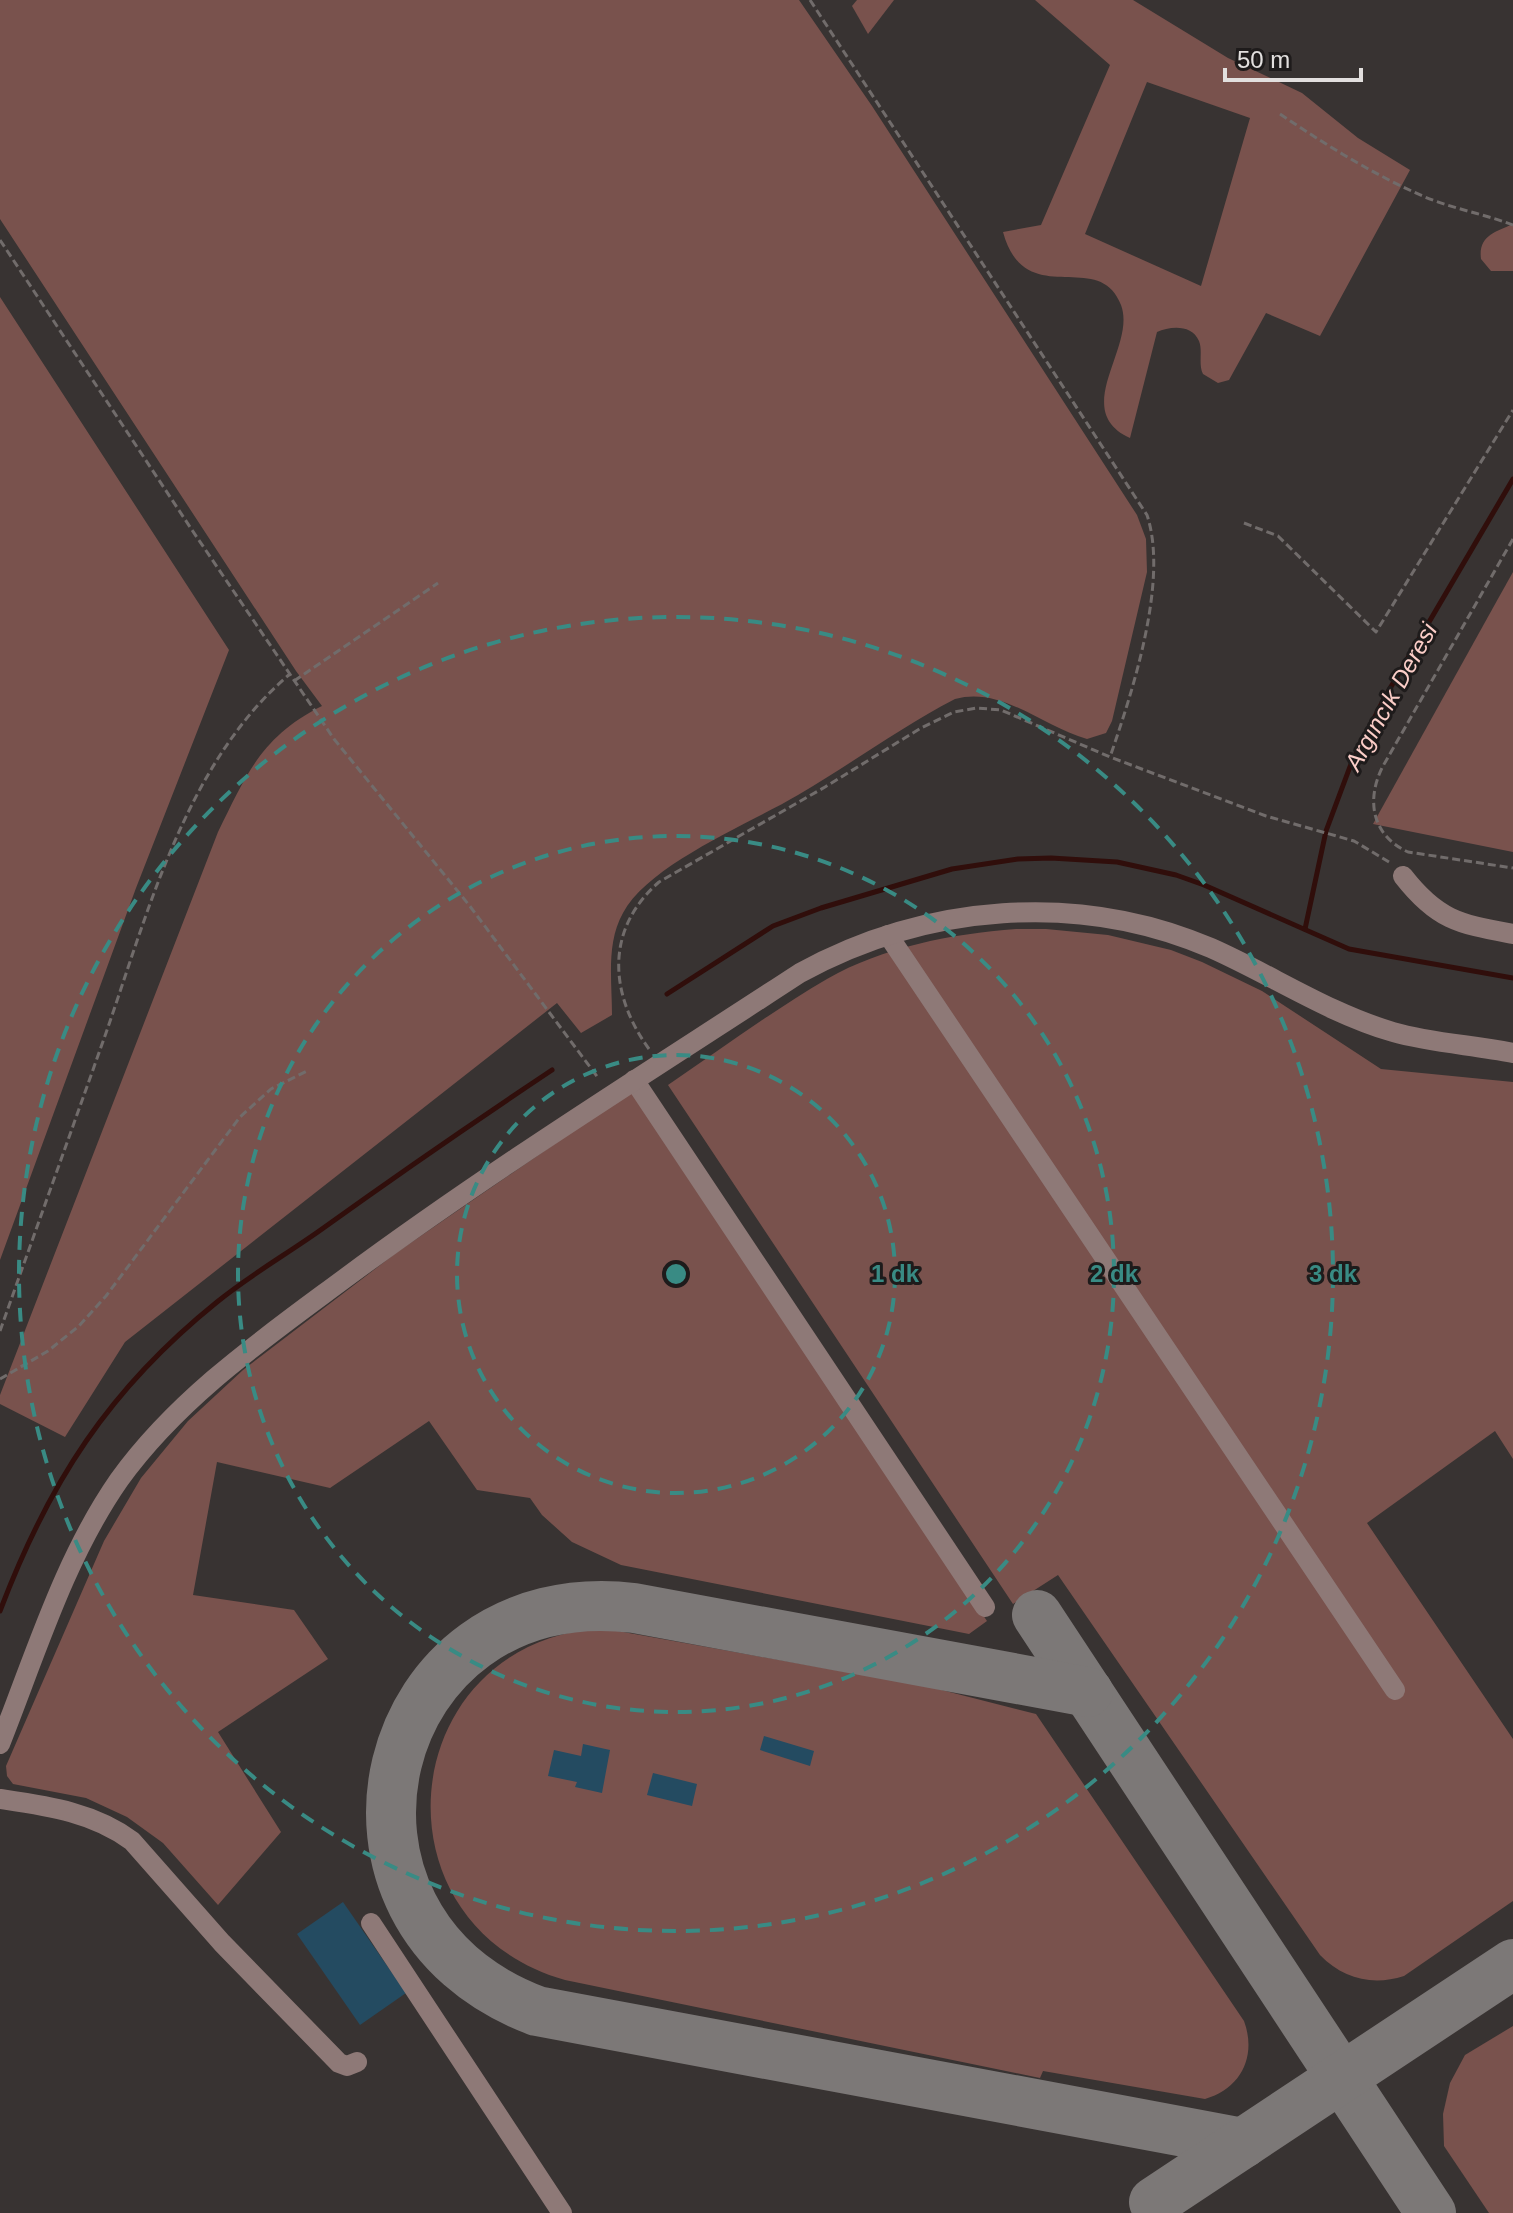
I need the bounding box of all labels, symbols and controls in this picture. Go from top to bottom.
scale bar [1225,32,1361,82]
text: 50 m [1237,46,1290,73]
water label: Argıncık Deresi [1338,618,1442,777]
centre of rings [662,1260,690,1288]
text: 1 dk [871,1260,920,1287]
text: 2 dk [1090,1260,1139,1287]
text: 3 dk [1309,1260,1358,1287]

